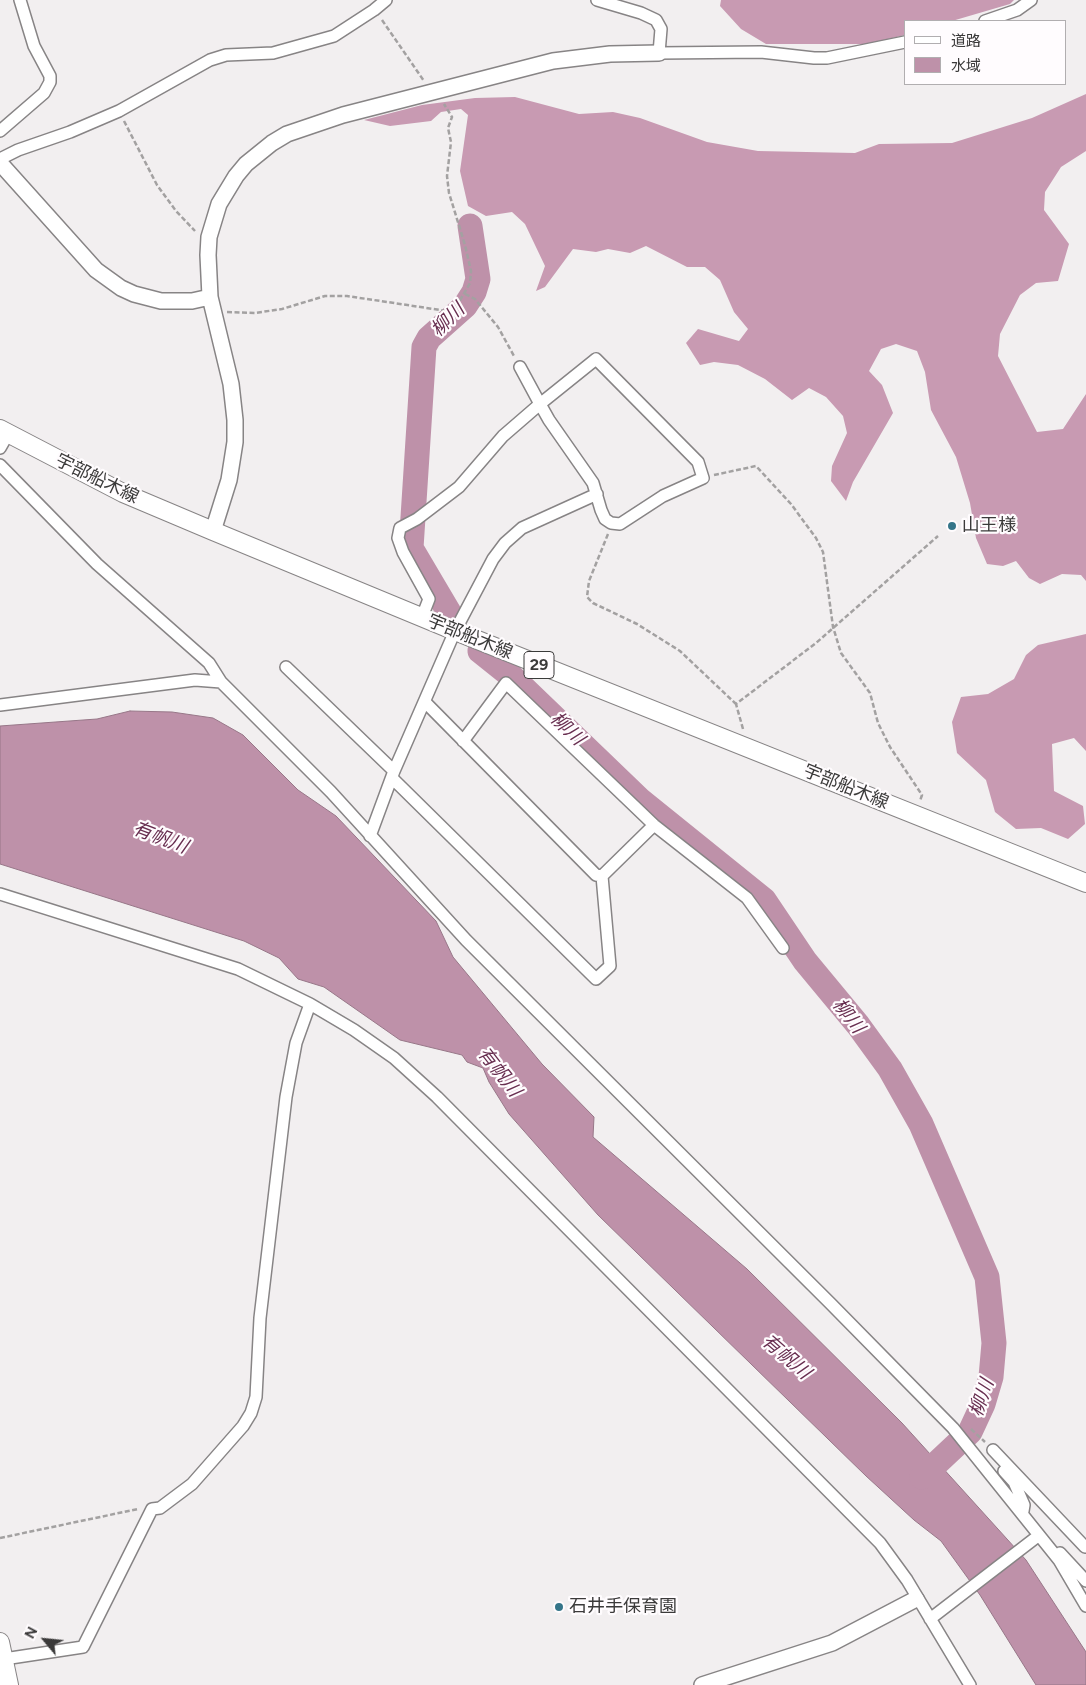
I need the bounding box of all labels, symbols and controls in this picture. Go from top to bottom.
legend [904,20,1066,85]
text: 道路 [951,32,981,50]
text: 水域 [951,57,981,75]
water label: 柳川 [426,299,470,341]
street label: 宇部船木線 [52,450,142,508]
place label: 山王様 [962,515,1016,537]
marker: 山王様 [946,520,958,532]
street label: 宇部船木線 [424,610,516,664]
road number: 29 [524,652,554,678]
water label: 柳川 [545,708,589,750]
street label: 宇部船木線 [800,760,892,814]
water label: 有帆川 [129,817,191,859]
water label: 柳川 [827,994,869,1038]
water label: 有帆川 [472,1043,526,1101]
water label: 有帆川 [757,1330,815,1384]
water label: 柳川 [965,1376,999,1420]
place label: 石井手保育園 [569,1596,677,1618]
marker: 石井手保育園 [553,1601,565,1613]
north arrow [20,1615,70,1665]
text: N [21,1624,41,1642]

